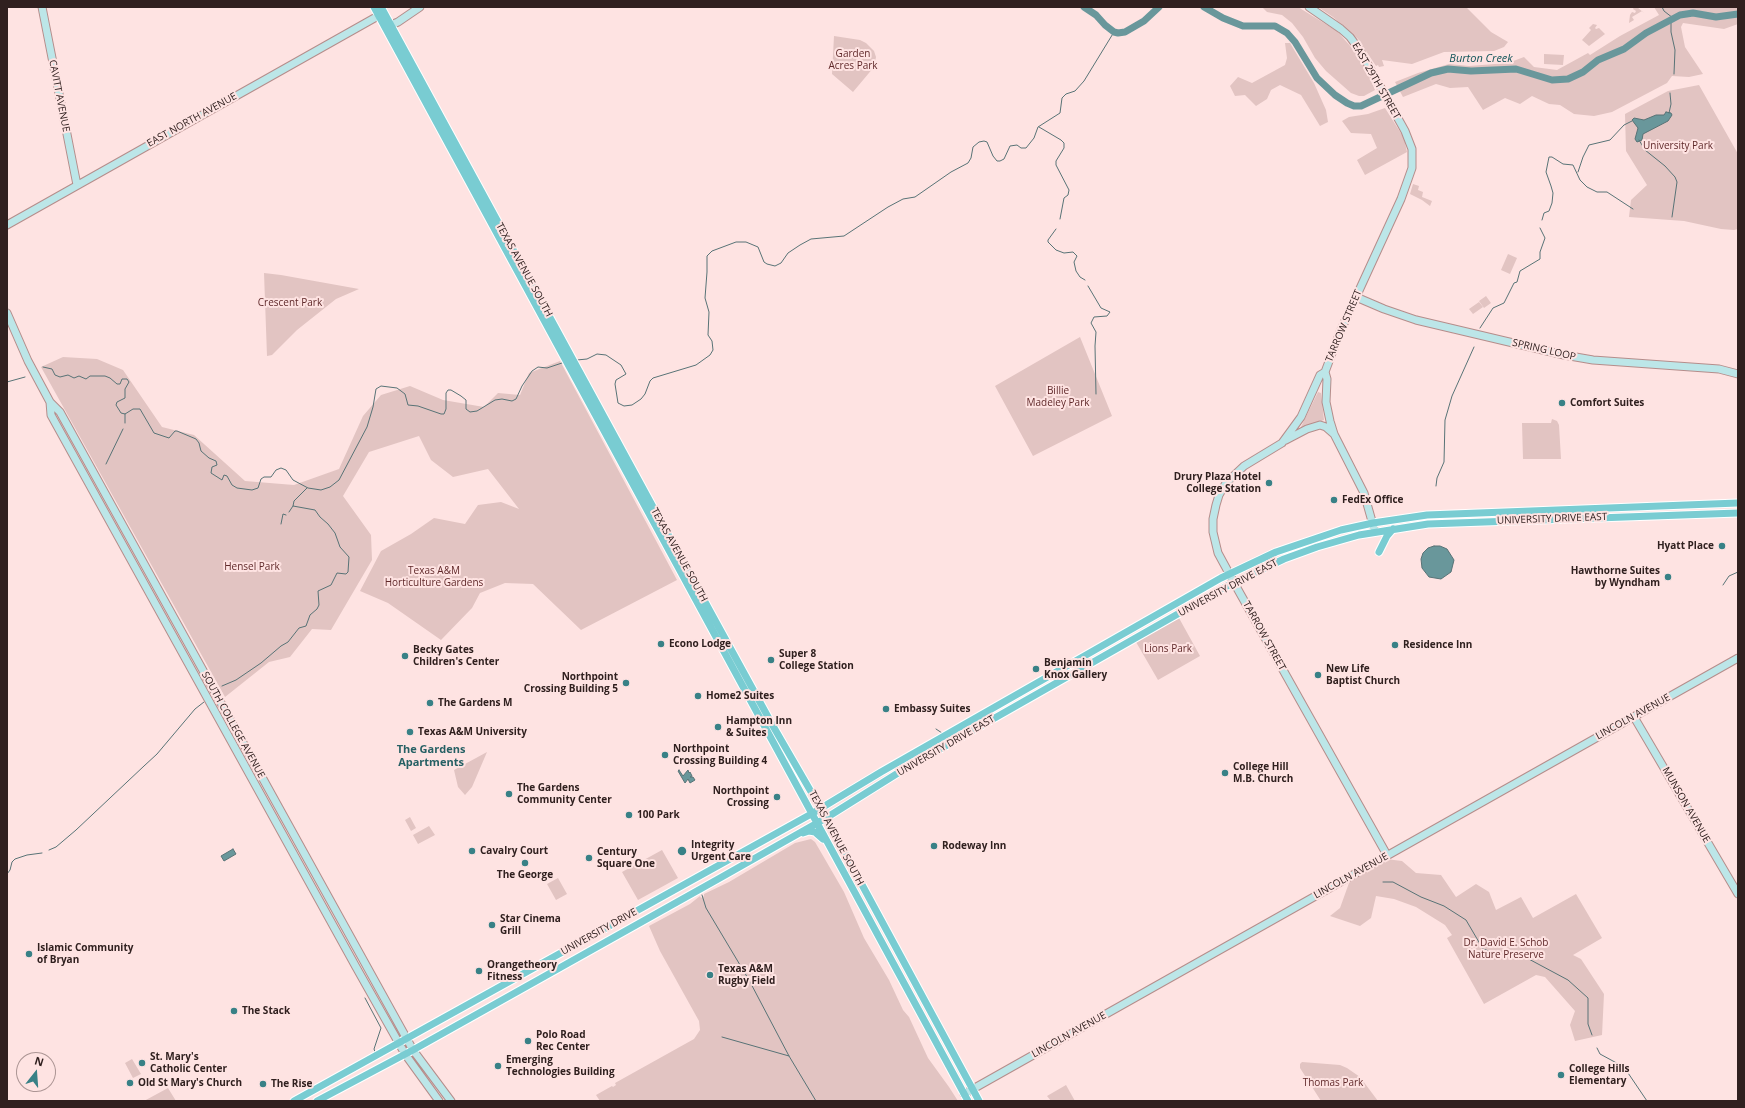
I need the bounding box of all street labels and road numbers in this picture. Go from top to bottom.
street label: EAST 29TH STREET [1349,41,1403,121]
street label: CAVITT AVENUE [46,59,72,133]
street label: EAST NORTH AVENUE [145,90,239,150]
street label: TEXAS AVENUE SOUTH [493,221,555,319]
street label: TARROW STREET [1323,288,1365,364]
street label: SPRING LOOP [1511,337,1577,363]
street label: TEXAS AVENUE SOUTH [648,506,710,604]
street label: UNIVERSITY DRIVE EAST [1497,511,1607,527]
street label: UNIVERSITY DRIVE EAST [1176,557,1280,619]
street label: TARROW STREET [1240,599,1288,673]
street label: SOUTH COLLEGE AVENUE [199,670,267,780]
street label: LINCOLN AVENUE [1594,692,1672,742]
street label: UNIVERSITY DRIVE EAST [895,713,997,779]
street label: MUNSON AVENUE [1659,765,1713,845]
street label: TEXAS AVENUE SOUTH [806,789,866,887]
street label: LINCOLN AVENUE [1312,851,1390,901]
street label: UNIVERSITY DRIVE [559,906,639,958]
street label: LINCOLN AVENUE [1030,1010,1108,1060]

